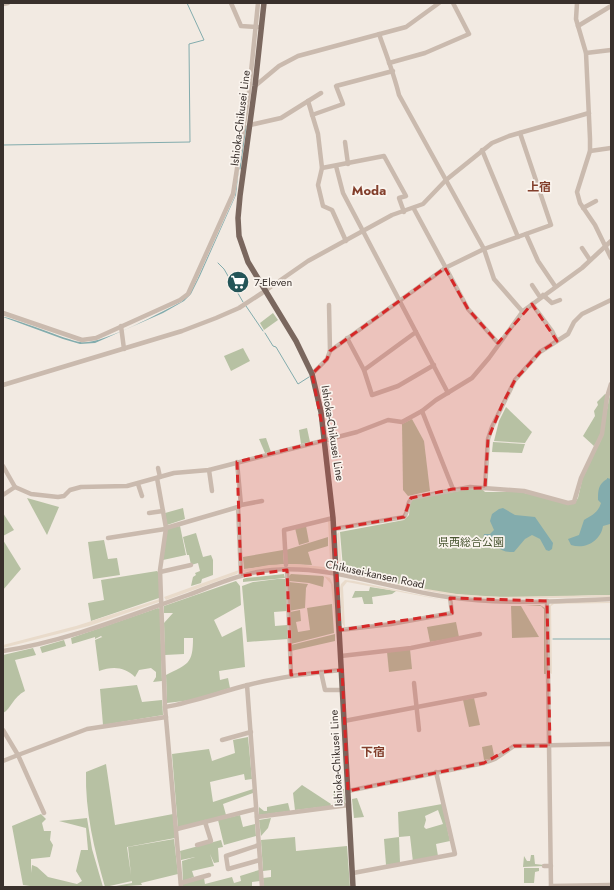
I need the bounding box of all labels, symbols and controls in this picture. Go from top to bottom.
street label: Ishioka-Chikusei Line [226,69,254,167]
district label: 上宿 [527,178,551,196]
district label: Moda [352,181,386,200]
supermarket icon: 7-Eleven [225,269,251,295]
place label: 7-Eleven [254,274,292,290]
street label: Ishioka-Chikusei Line [318,384,348,482]
park label: 県西総合公園 [438,534,504,550]
street label: Chikusei-kansen Road [324,556,426,592]
street label: Ishioka-Chikusei Line [325,709,347,807]
district label: 下宿 [361,743,385,761]

